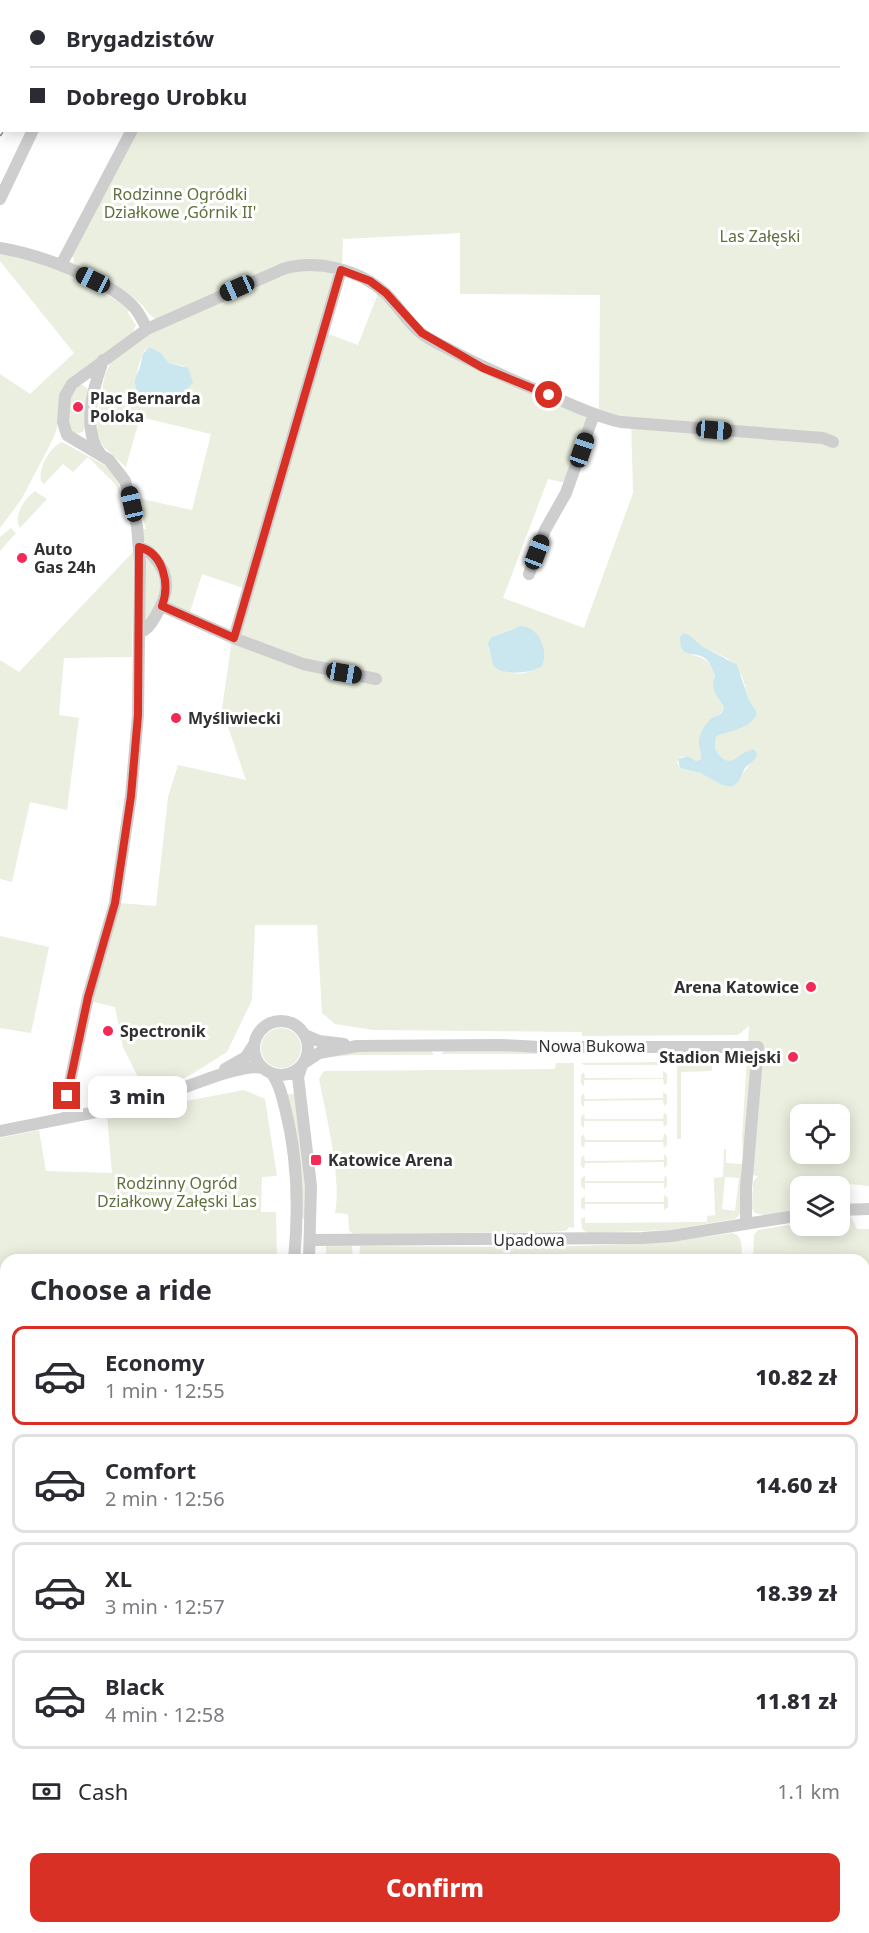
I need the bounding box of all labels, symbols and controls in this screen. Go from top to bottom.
text: Brygadzistów [66,23,214,53]
text: Dobrego Urobku [66,81,247,111]
park label: Rodzinne Ogródki Działkowe ,Górnik II' [104,183,256,223]
park label: Las Załęski [720,225,800,247]
car [73,264,113,296]
car [217,272,257,304]
route start [535,381,562,408]
place label: Plac Bernarda Poloka [90,387,201,427]
marker: Plac Bernarda Poloka [71,400,85,414]
car [695,419,733,441]
car [568,430,596,470]
car [119,484,145,524]
car [522,532,552,572]
place label: Auto Gas 24h [34,538,96,578]
marker: Auto Gas 24h [15,551,29,565]
car [325,661,363,685]
place label: Myśliwiecki [188,707,281,729]
marker: Myśliwiecki [169,711,183,725]
place label: Arena Katowice [674,976,799,998]
marker: Arena Katowice [804,980,818,994]
place label: Spectronik [120,1020,206,1042]
marker: Spectronik [101,1024,115,1038]
street label: Nowa Bukowa [539,1035,645,1057]
place label: Stadion Miejski [659,1046,781,1068]
marker: Stadion Miejski [786,1050,800,1064]
callout: 3 min [88,1075,187,1117]
route end [53,1082,80,1109]
text: 3 min [110,1083,165,1110]
map controls [790,1104,850,1236]
button: locate [790,1104,850,1164]
place label: Katowice Arena [328,1149,453,1171]
marker: Katowice Arena [309,1153,323,1167]
park label: Rodzinny Ogród Działkowy Załęski Las [97,1172,257,1212]
button: layers [790,1176,850,1236]
street label: Upadowa [493,1229,565,1251]
text: Choose a ride [30,1271,212,1308]
text: Economy [105,1347,204,1377]
icon: car [33,1349,87,1403]
text: 10.82 zł [755,1361,837,1391]
text: 1 min · 12:55 [105,1377,225,1404]
text: Comfort [105,1455,196,1485]
icon: car [33,1457,87,1511]
text: 14.60 zł [755,1469,837,1499]
text: 2 min · 12:56 [105,1485,225,1512]
text: XL [105,1563,132,1593]
icon: car [33,1565,87,1619]
text: 18.39 zł [755,1577,837,1607]
text: 3 min · 12:57 [105,1593,225,1620]
text: Black [105,1671,164,1701]
icon: car [33,1673,87,1727]
text: 11.81 zł [755,1685,837,1715]
text: 4 min · 12:58 [105,1701,225,1728]
icon: cash [30,1775,63,1808]
text: Cash [78,1776,128,1806]
text: 1.1 km [777,1778,840,1805]
button: Confirm [30,1853,840,1922]

